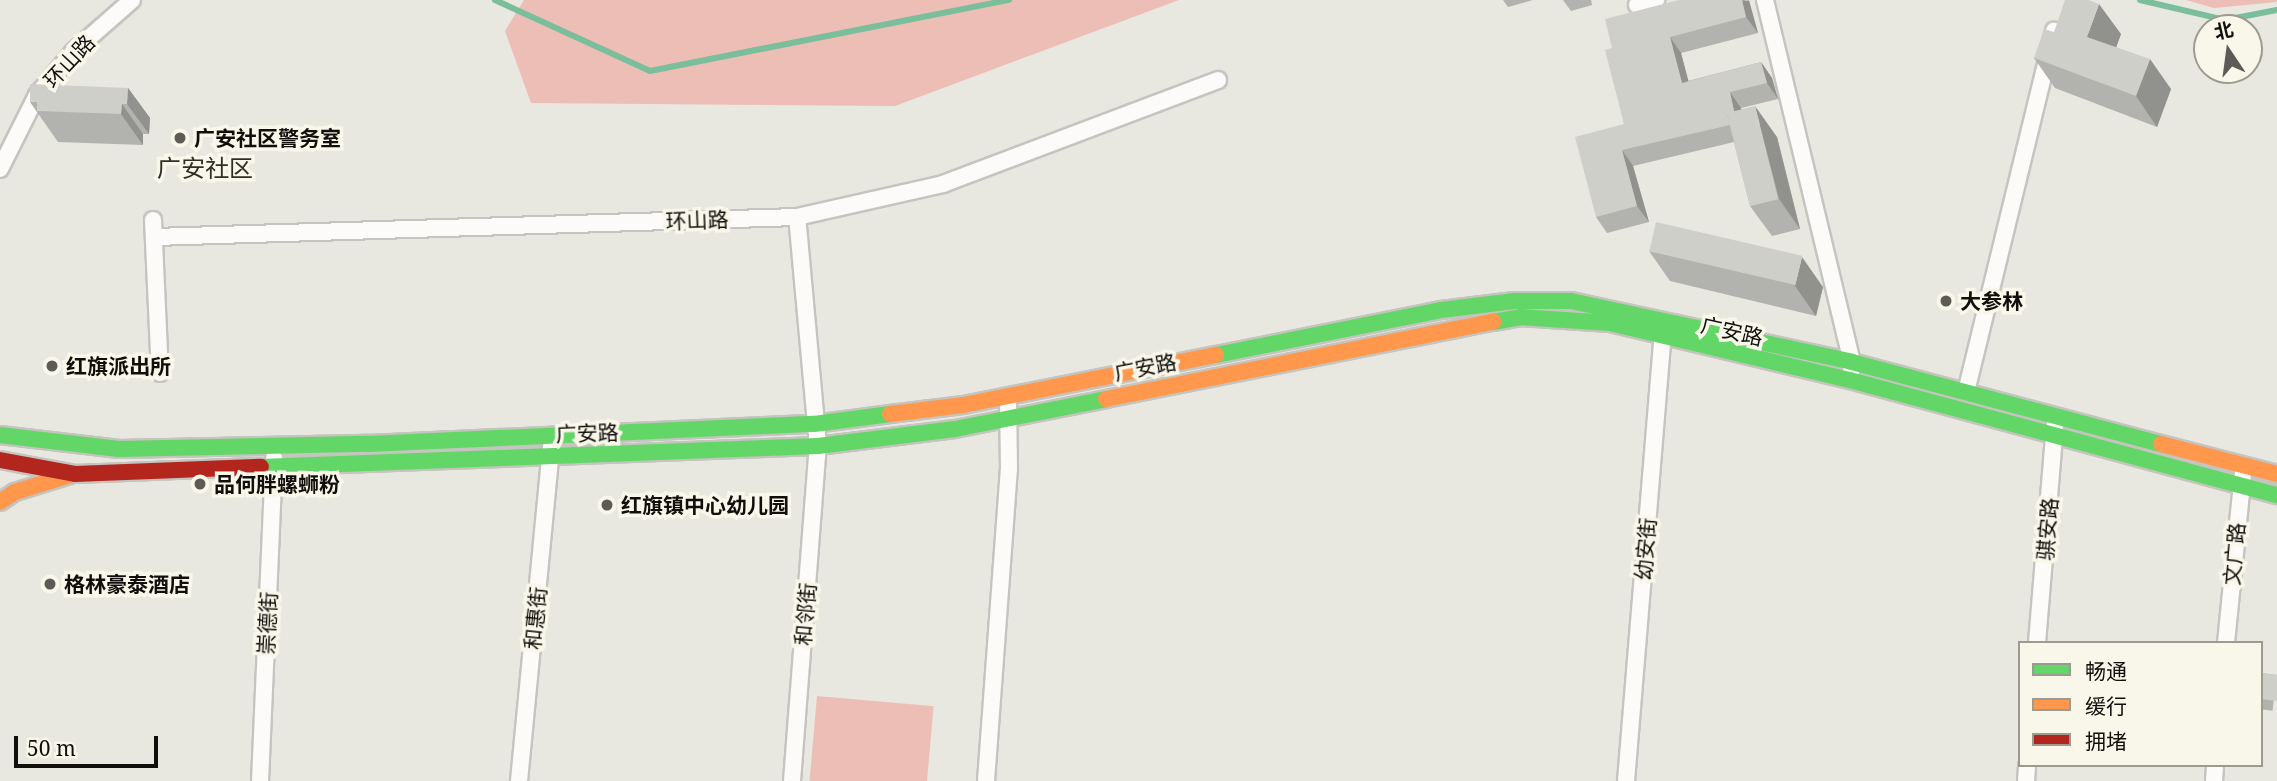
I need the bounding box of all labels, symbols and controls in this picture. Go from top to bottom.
north arrow [2193,14,2263,84]
text: 北 [2212,16,2236,45]
street label: 环山路 [38,29,100,93]
place label: 广安社区警务室 [194,125,341,151]
marker: 广安社区警务室 [172,130,188,146]
district label: 广安社区 [157,154,253,182]
street label: 环山路 [665,206,729,234]
place label: 大参林 [1960,288,2023,314]
marker: 大参林 [1938,293,1954,309]
street label: 广安路 [1698,312,1766,350]
street label: 广安路 [1112,349,1178,385]
place label: 红旗派出所 [66,353,171,379]
marker: 红旗派出所 [44,358,60,374]
street label: 广安路 [555,419,619,447]
place label: 品何胖螺蛳粉 [214,471,340,497]
marker: 品何胖螺蛳粉 [192,476,208,492]
place label: 红旗镇中心幼儿园 [621,492,789,518]
marker: 红旗镇中心幼儿园 [599,497,615,513]
street label: 骐安路 [2032,497,2062,561]
street label: 幼安街 [1630,517,1660,581]
street label: 文广路 [2219,522,2249,586]
place label: 格林豪泰酒店 [64,571,190,597]
marker: 格林豪泰酒店 [42,576,58,592]
street label: 和邻街 [790,582,820,646]
street label: 和惠街 [519,585,551,651]
street label: 崇德街 [253,591,281,655]
legend [2018,641,2263,767]
text: 畅通 [2085,657,2127,685]
text: 缓行 [2085,692,2127,720]
scale bar [18,722,161,766]
text: 拥堵 [2085,727,2127,755]
text: 50 m [27,734,76,762]

